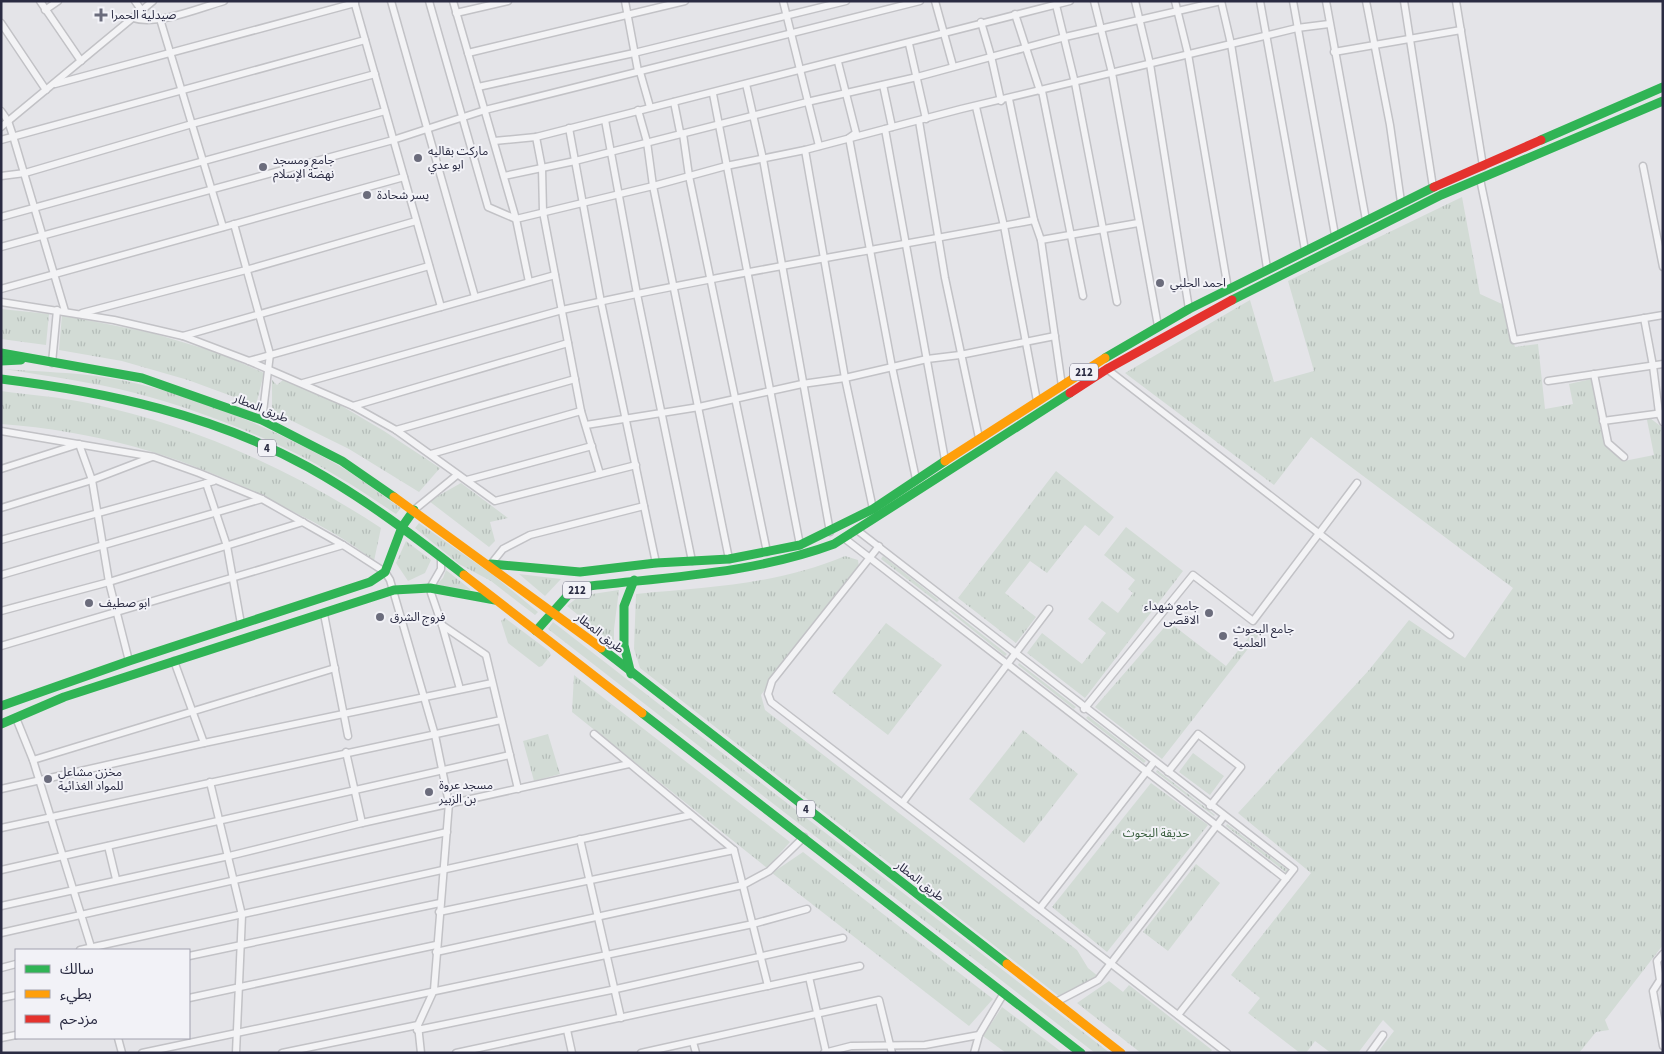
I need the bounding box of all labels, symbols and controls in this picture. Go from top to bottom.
place label: صيدلية الحمرا [111,7,177,24]
marker: صيدلية الحمرا [95,9,107,21]
place label: ماركت بقاليه ابو عدي [428,143,488,175]
place label: جامع ومسجد نهضة الإسلام [273,152,335,183]
marker: ماركت بقاليه ابو عدي [412,152,424,164]
marker: جامع ومسجد نهضة الإسلام [257,161,269,173]
place label: يسر شحادة [377,187,429,204]
marker: يسر شحادة [361,189,373,201]
place label: احمد الحلبي [1170,275,1226,293]
marker: احمد الحلبي [1154,277,1166,289]
road number: 212 [1070,364,1098,381]
street label: طريق المطار [230,389,291,427]
road number: 4 [258,439,276,456]
road number: 212 [563,582,591,598]
place label: ابو صطيف [99,595,150,612]
marker: ابو صطيف [83,597,95,609]
place label: جامع شهداء الاقصى [1144,598,1199,629]
marker: جامع شهداء الاقصى [1203,607,1215,619]
street label: طريق المطار [571,608,628,658]
place label: فروج الشرق [390,609,445,626]
marker: فروج الشرق [374,611,386,623]
place label: جامع البحوث العلمية [1233,621,1294,652]
marker: جامع البحوث العلمية [1217,630,1229,642]
place label: مخزن مشاعل للمواد الغذائية [58,764,123,795]
marker: مخزن مشاعل للمواد الغذائية [42,773,54,785]
place label: مسجد عروة بن الزبير [438,777,493,808]
marker: مسجد عروة بن الزبير [423,786,435,798]
road number: 4 [797,801,815,818]
park label: حديقة البحوث [1123,825,1189,842]
street label: طريق المطار [891,856,948,906]
legend [15,949,190,1039]
text: سالك [60,959,94,980]
text: بطيء [60,984,92,1005]
text: مزدحم [60,1009,98,1030]

